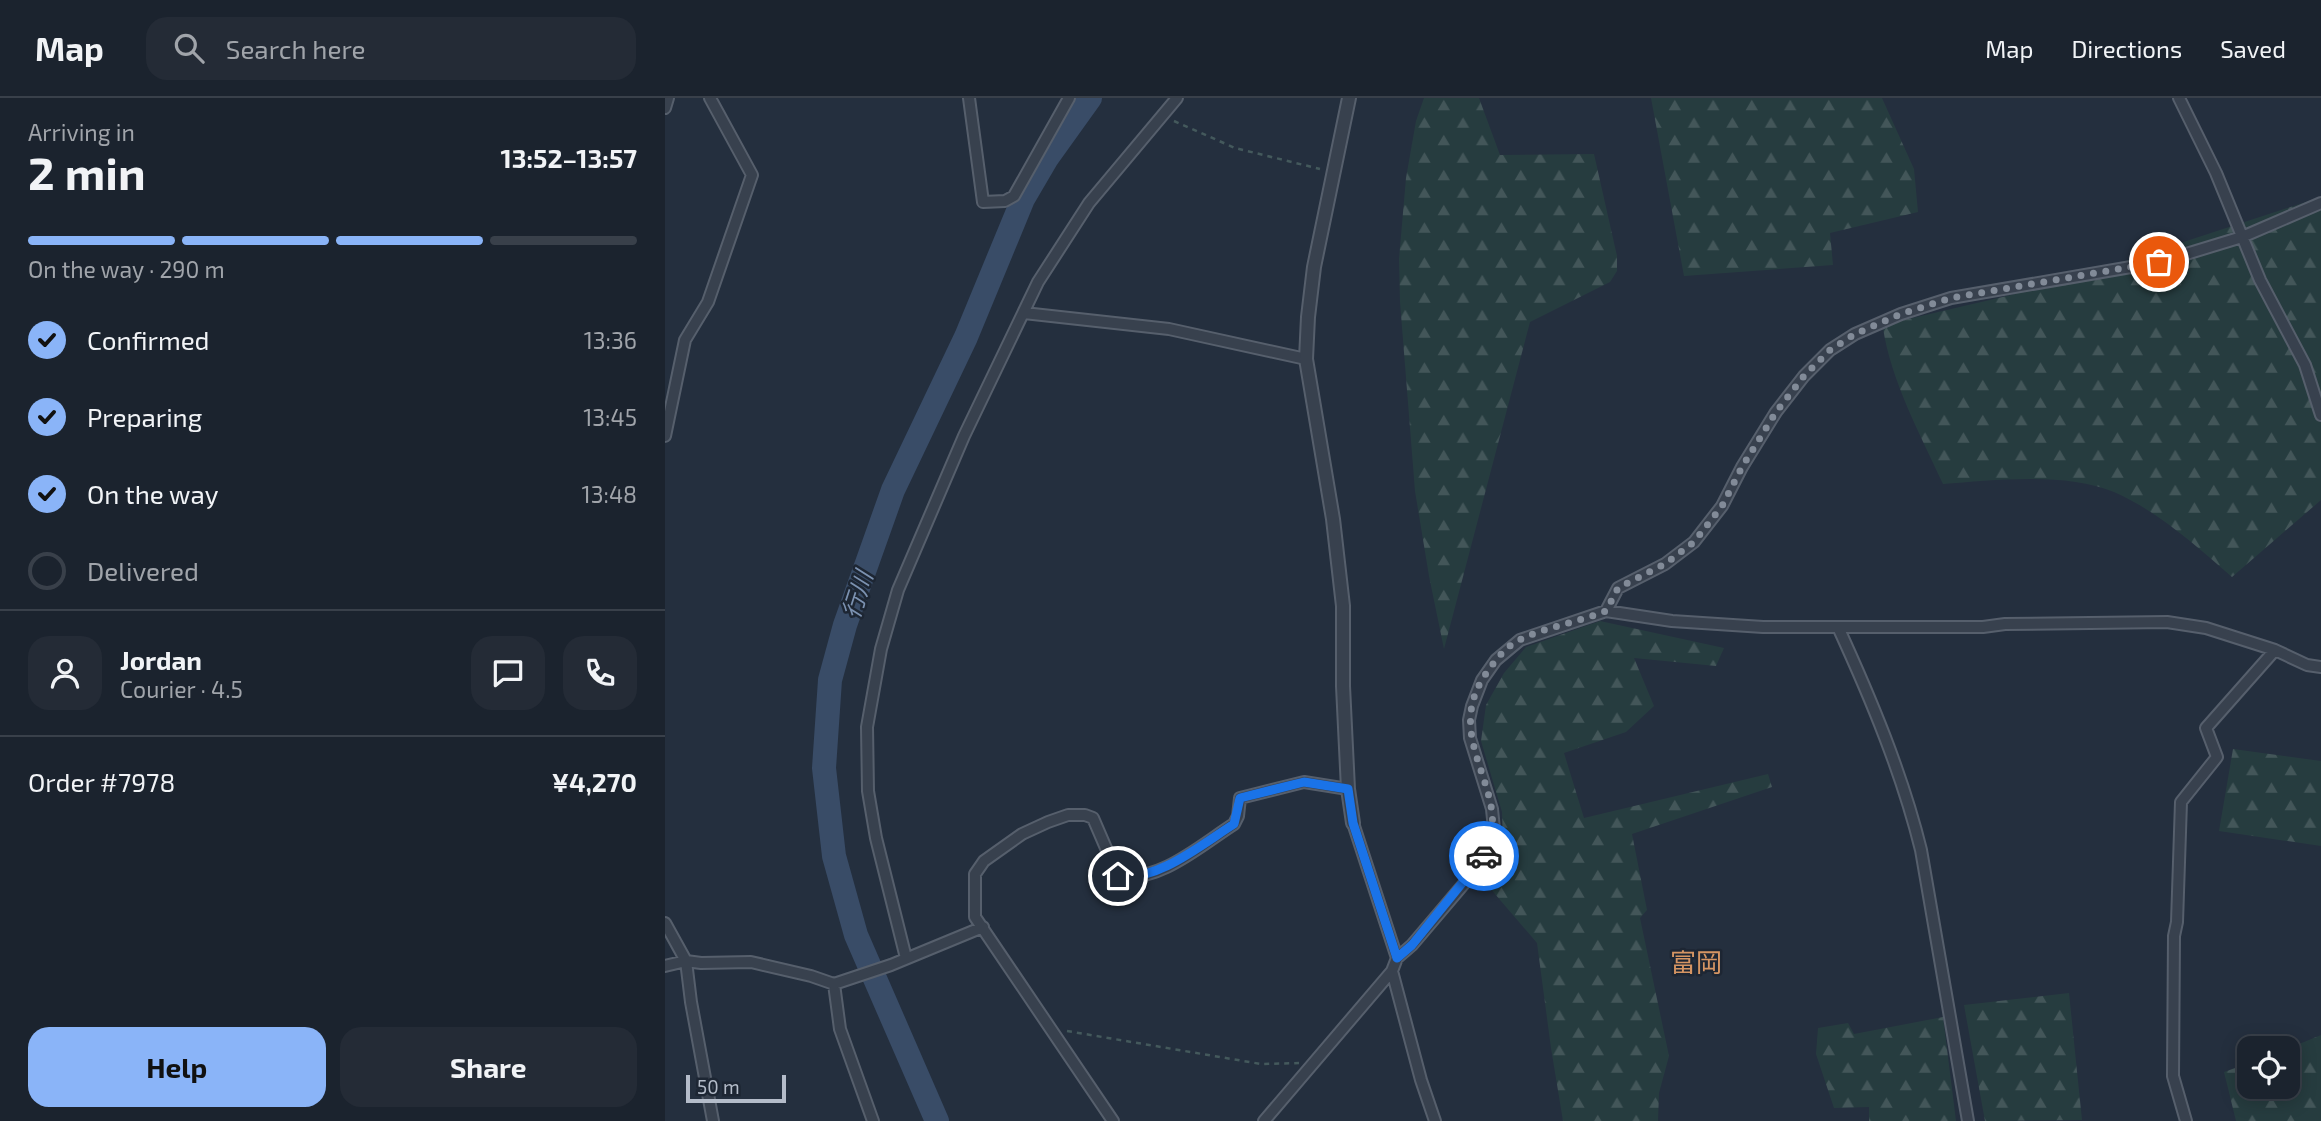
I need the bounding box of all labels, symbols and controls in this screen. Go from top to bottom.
search box [146,17,636,80]
text: Map [35,28,104,68]
icon: search [170,29,208,67]
text: Search here [226,33,365,64]
text: Map [1985,34,2033,63]
text: Directions [2071,34,2182,63]
text: Saved [2220,34,2286,63]
text: Arriving in [28,118,135,146]
text: 13:52–13:57 [500,142,637,173]
text: 2 min [28,144,146,199]
pin [2129,232,2189,292]
icon: bag [2140,243,2178,281]
text: On the way · 290 m [28,255,225,283]
icon: check [28,321,66,359]
text: Confirmed [87,324,210,355]
text: 13:36 [584,326,637,354]
icon: check [28,398,66,436]
text: Preparing [87,401,202,432]
text: 13:45 [583,403,637,431]
icon: check [28,475,66,513]
text: On the way [87,478,218,509]
text: 13:48 [582,480,637,508]
text: Delivered [87,555,199,586]
water label: 行川 [835,564,879,622]
button: person [28,636,102,710]
button: chat [471,636,545,710]
button: phone [563,636,637,710]
text: Jordan [120,644,202,675]
text: Courier · 4.5 [120,675,243,703]
text: Order #7978 [28,766,175,797]
text: ¥4,270 [552,766,637,797]
courier [1449,821,1519,891]
icon: car [1465,837,1503,875]
pin [1088,846,1148,906]
icon: home [1099,857,1137,895]
district label: 富岡 [1670,946,1722,977]
button: Help [28,1027,326,1107]
button: Share [340,1027,637,1107]
map controls [2237,1036,2300,1099]
button: locate [2237,1036,2300,1099]
scale bar [686,1072,786,1104]
text: 50 m [697,1075,740,1098]

